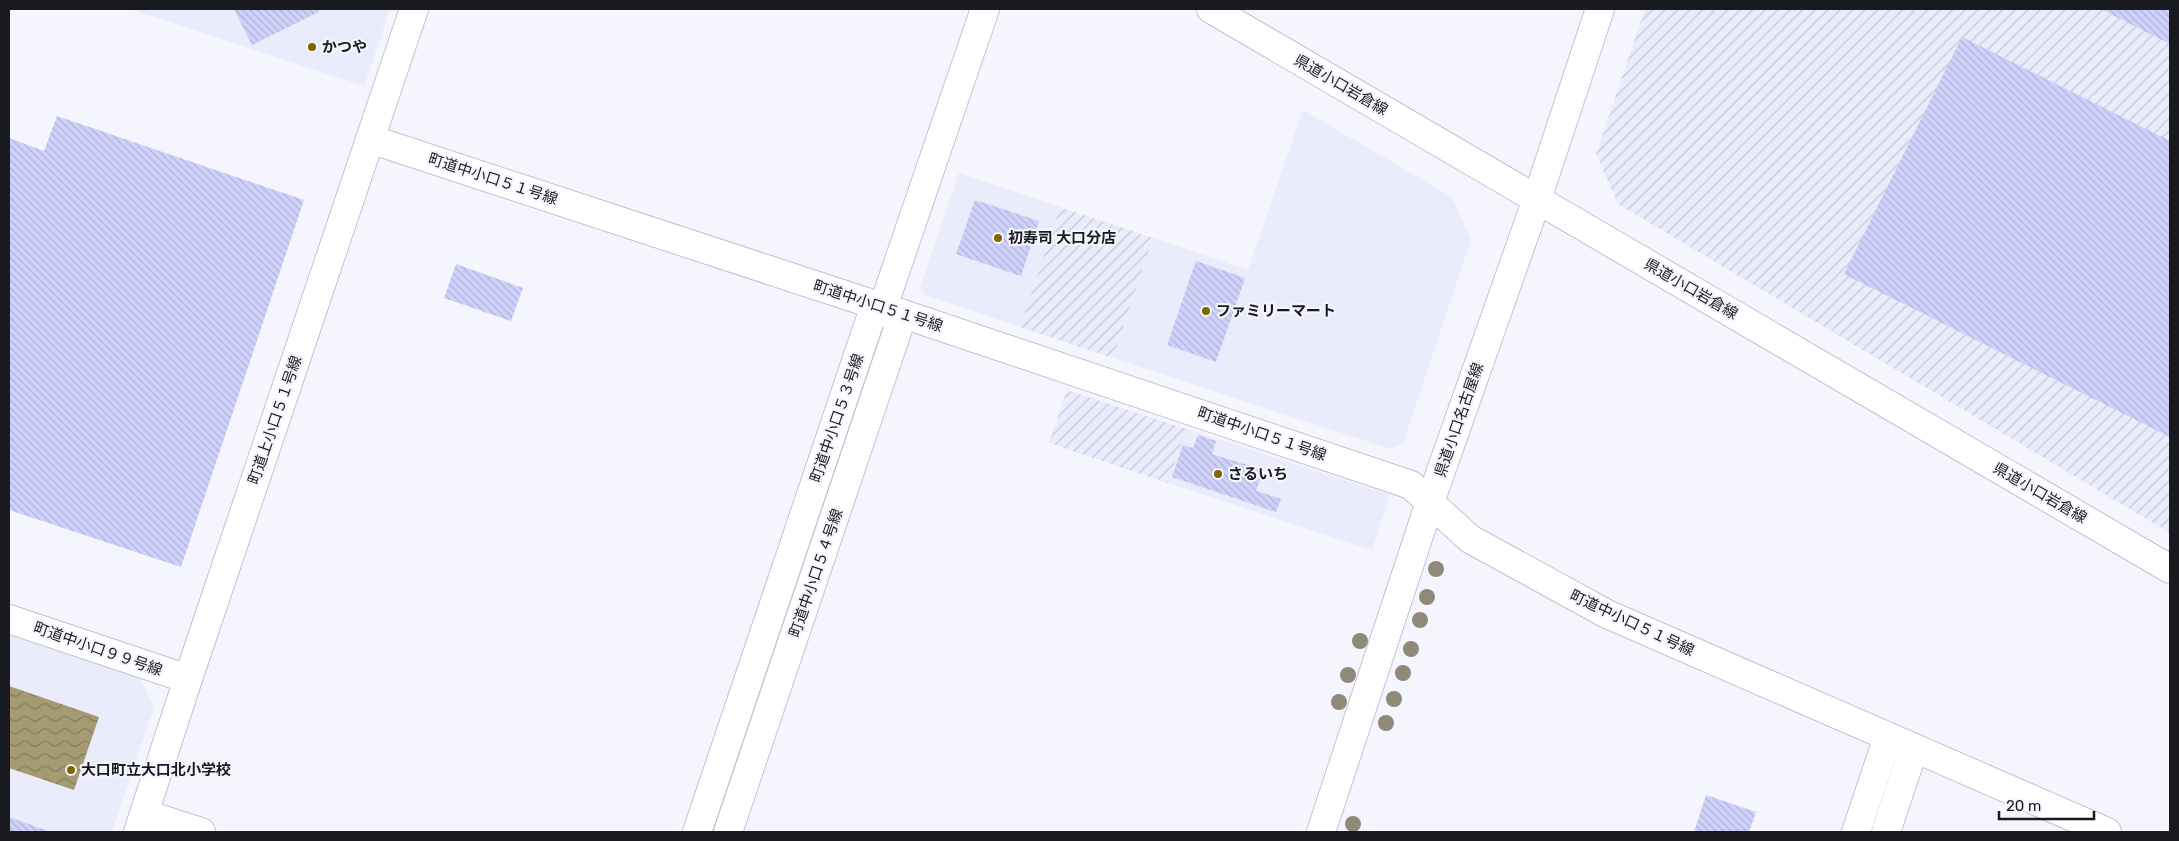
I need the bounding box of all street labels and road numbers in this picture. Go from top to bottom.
street label: 県道小口岩倉線 [1291,51,1391,119]
street label: 町道中小口５１号線 [426,150,560,208]
street label: 県道小口岩倉線 [1641,255,1741,323]
street label: 町道中小口５１号線 [811,277,945,335]
street label: 町道中小口５３号線 [807,351,867,485]
street label: 町道上小口５１号線 [245,353,305,487]
street label: 県道小口名古屋線 [1431,360,1487,480]
street label: 町道中小口５１号線 [1195,404,1329,464]
street label: 県道小口岩倉線 [1990,459,2090,527]
street label: 町道中小口５４号線 [786,506,846,640]
street label: 町道中小口５１号線 [1567,586,1697,660]
street label: 町道中小口９９号線 [31,619,165,679]

